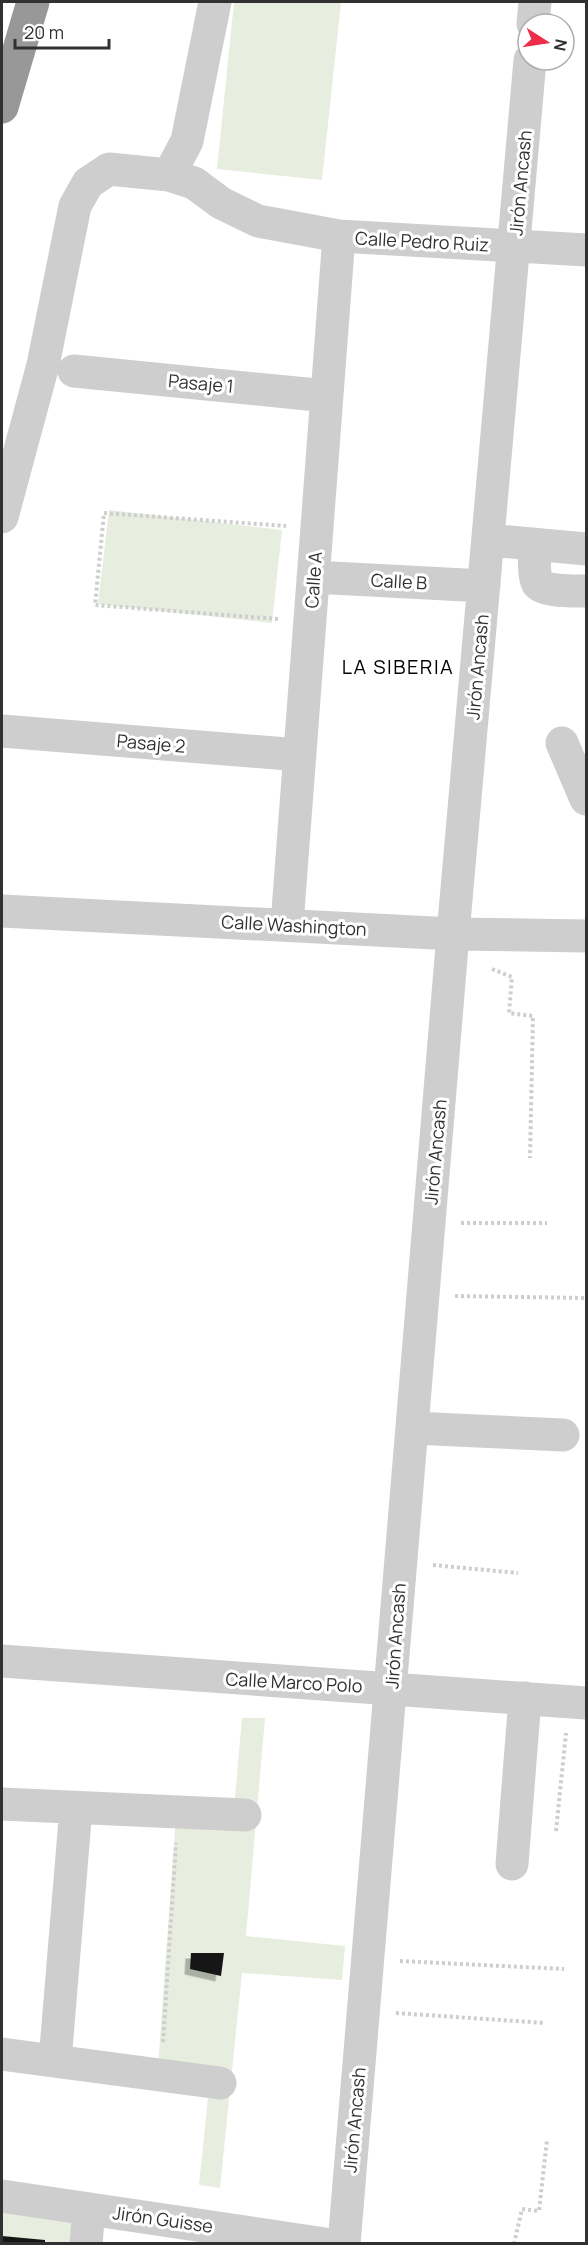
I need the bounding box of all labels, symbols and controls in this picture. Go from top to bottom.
scale bar [15,12,110,50]
north arrow [516,12,576,72]
text: 20 m [24,20,64,44]
text: N [549,37,573,53]
street label: Jirón Ancash [503,129,537,237]
street label: Calle Pedro Ruiz [355,226,489,256]
street label: Pasaje 1 [167,368,235,398]
street label: Calle A [299,550,327,609]
street label: Calle B [370,568,428,594]
street label: Jirón Ancash [460,613,494,721]
district label: LA SIBERIA [342,653,454,680]
street label: Pasaje 2 [116,728,186,758]
street label: Calle Washington [221,909,367,941]
street label: Jirón Ancash [418,1098,452,1206]
street label: Jirón Ancash [379,1582,411,1690]
street label: Calle Marco Polo [225,1666,363,1698]
street label: Jirón Ancash [337,2066,371,2174]
street label: Jirón Guisse [111,2200,215,2238]

